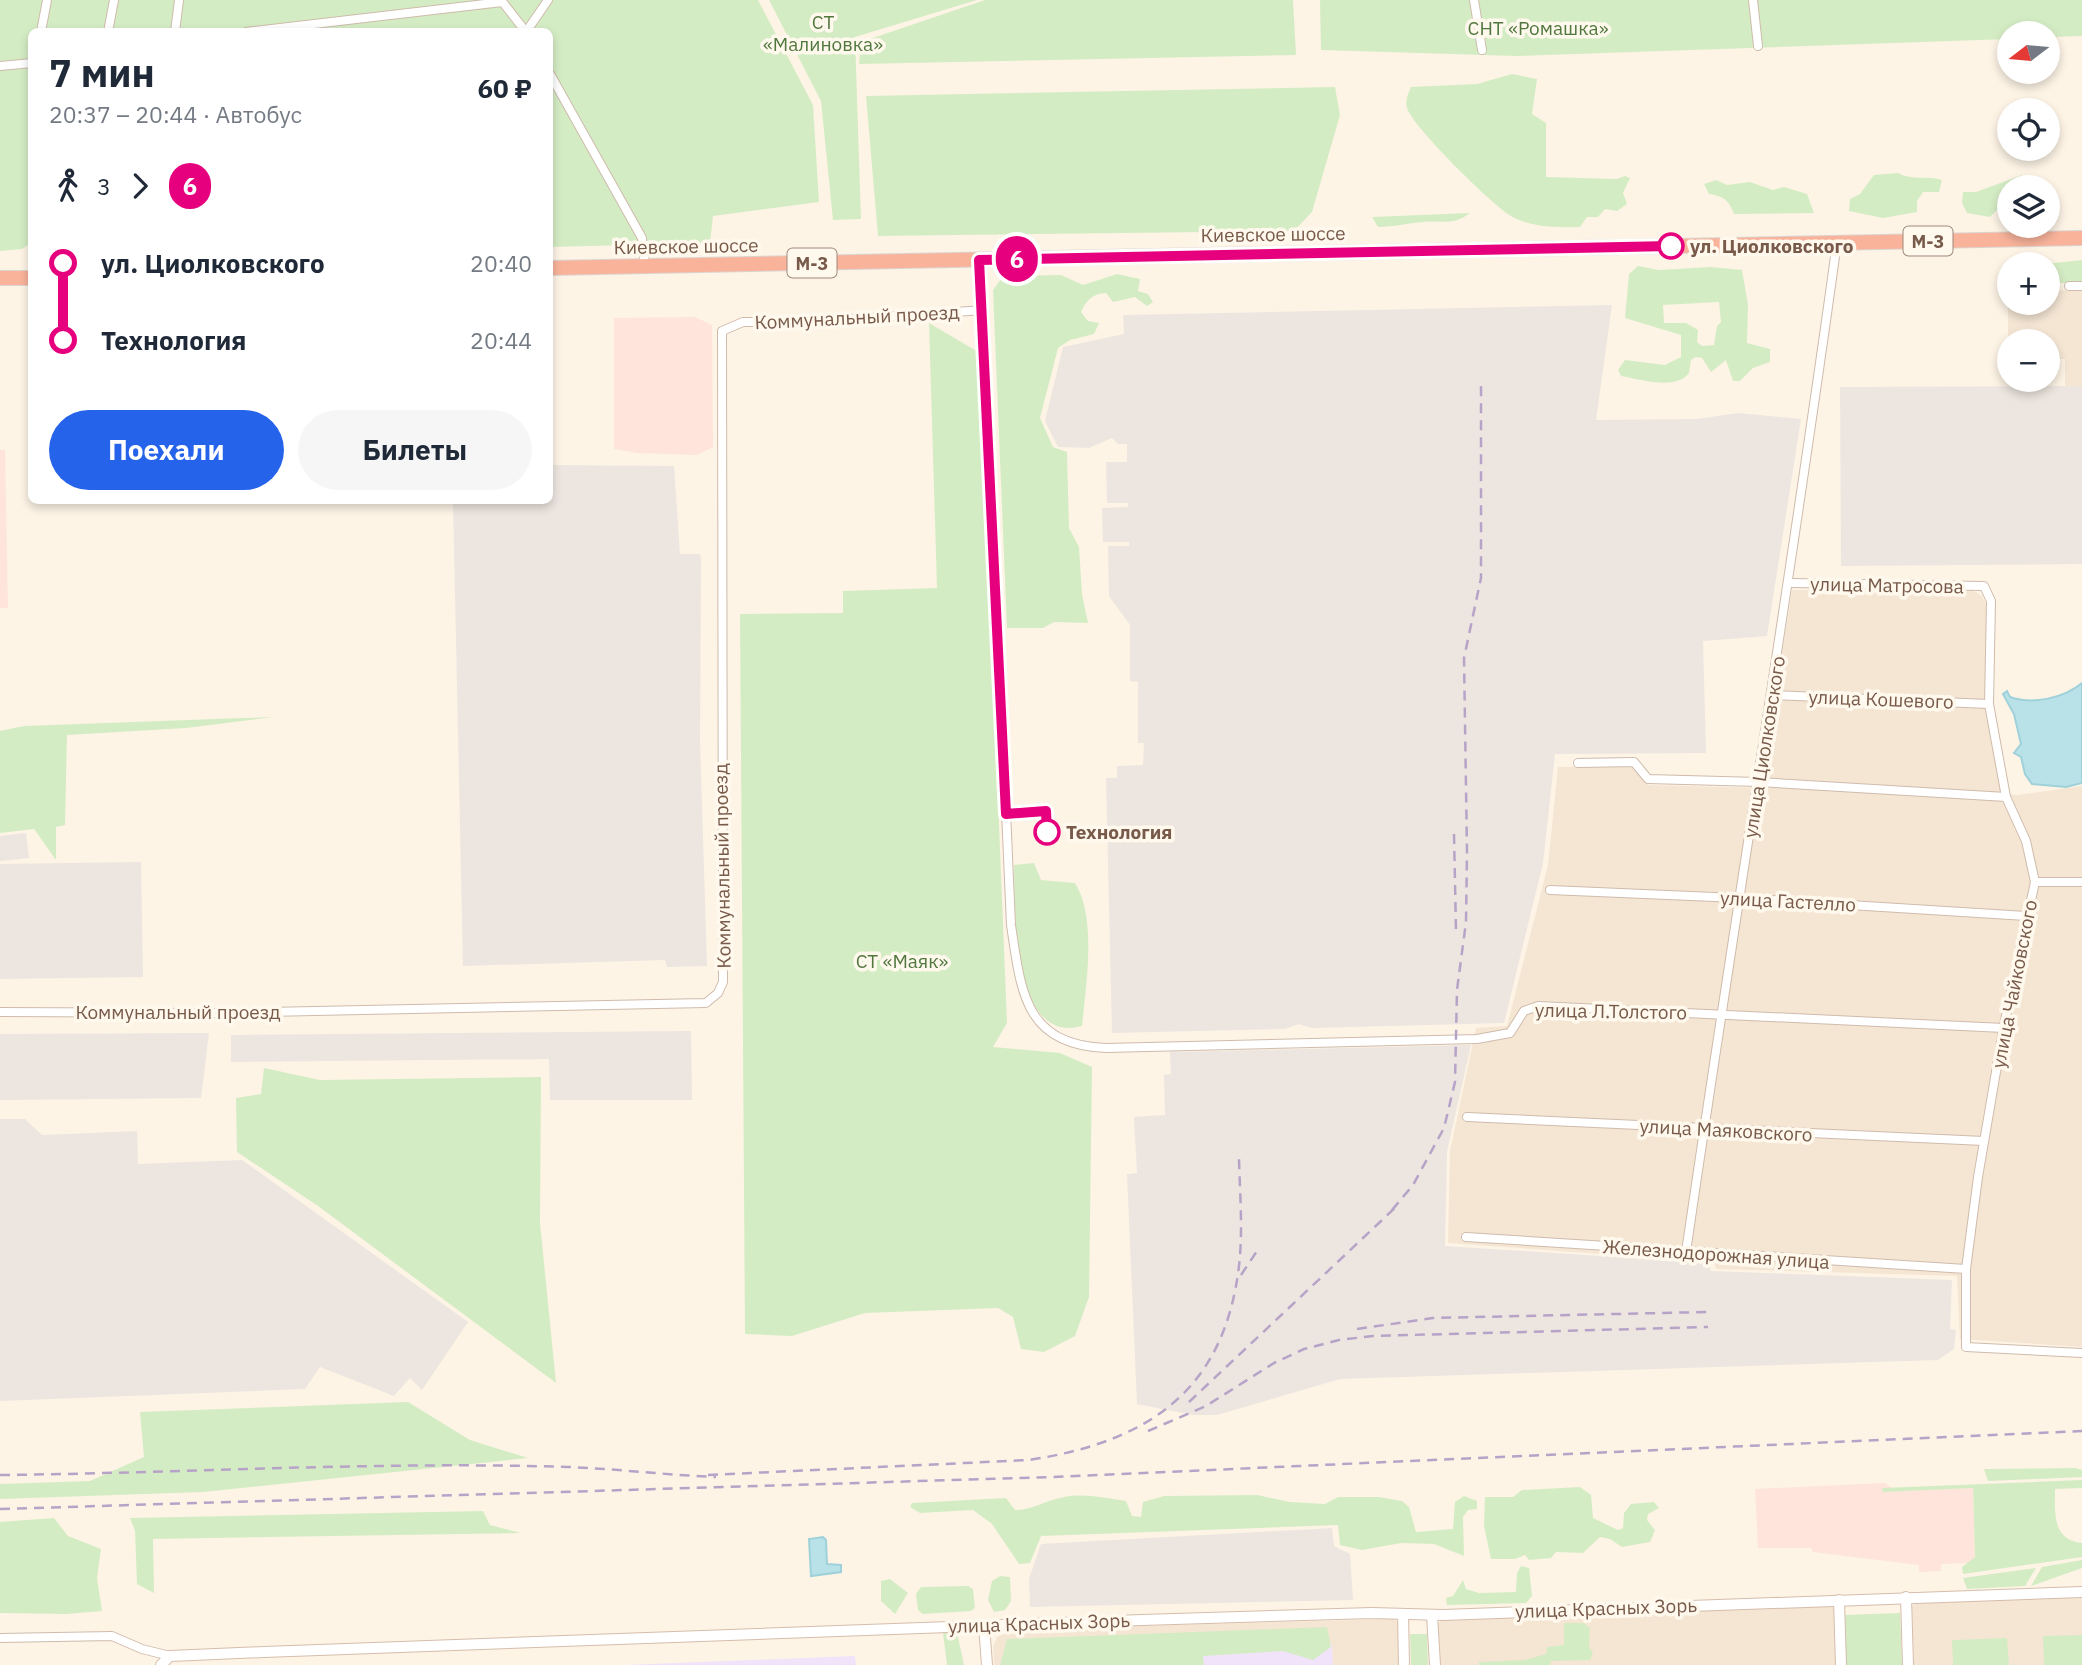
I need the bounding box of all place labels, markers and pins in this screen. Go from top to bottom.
marker: ул. Циолковского [1658,233,1684,259]
place label: ул. Циолковского [1690,234,1854,258]
marker: Технология [1034,819,1060,845]
place label: Технология [1066,820,1172,844]

